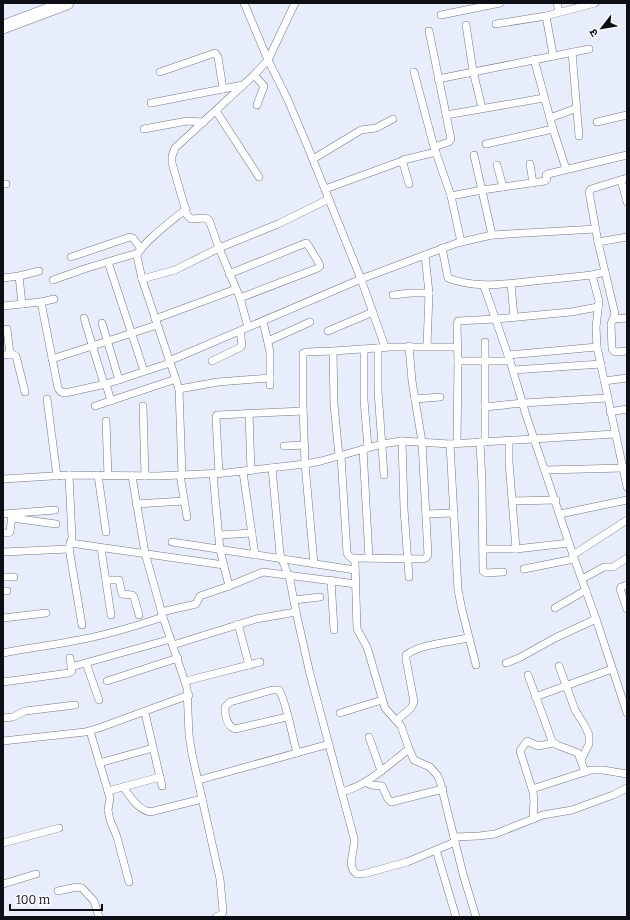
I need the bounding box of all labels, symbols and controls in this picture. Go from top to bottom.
north arrow [582,8,622,48]
text: उ [586,26,601,39]
scale bar [10,886,102,912]
text: 100 m [16,893,51,907]

